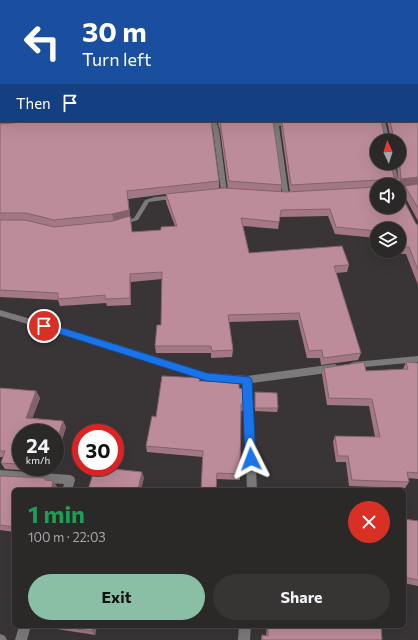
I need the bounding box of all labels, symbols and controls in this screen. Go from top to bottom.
text: 30 m [82,14,147,48]
icon: left [16,16,68,68]
text: Turn left [82,48,151,70]
icon: arrive [59,92,81,114]
text: Then [16,94,51,112]
north arrow [370,134,406,170]
map controls [370,134,406,258]
button: sound [370,178,406,214]
button: layers [370,222,406,258]
pin [27,309,61,343]
icon: arrive [33,315,55,337]
speed limit sign: 30 [72,424,124,476]
text: 24 [26,433,50,457]
position arrow [230,438,272,480]
text: km/h [26,454,50,466]
text: 1 min [28,499,85,528]
button: close [348,501,390,543]
text: 100 m · 22:03 [28,529,106,545]
button: Exit [28,574,205,620]
button: Share [213,574,390,620]

